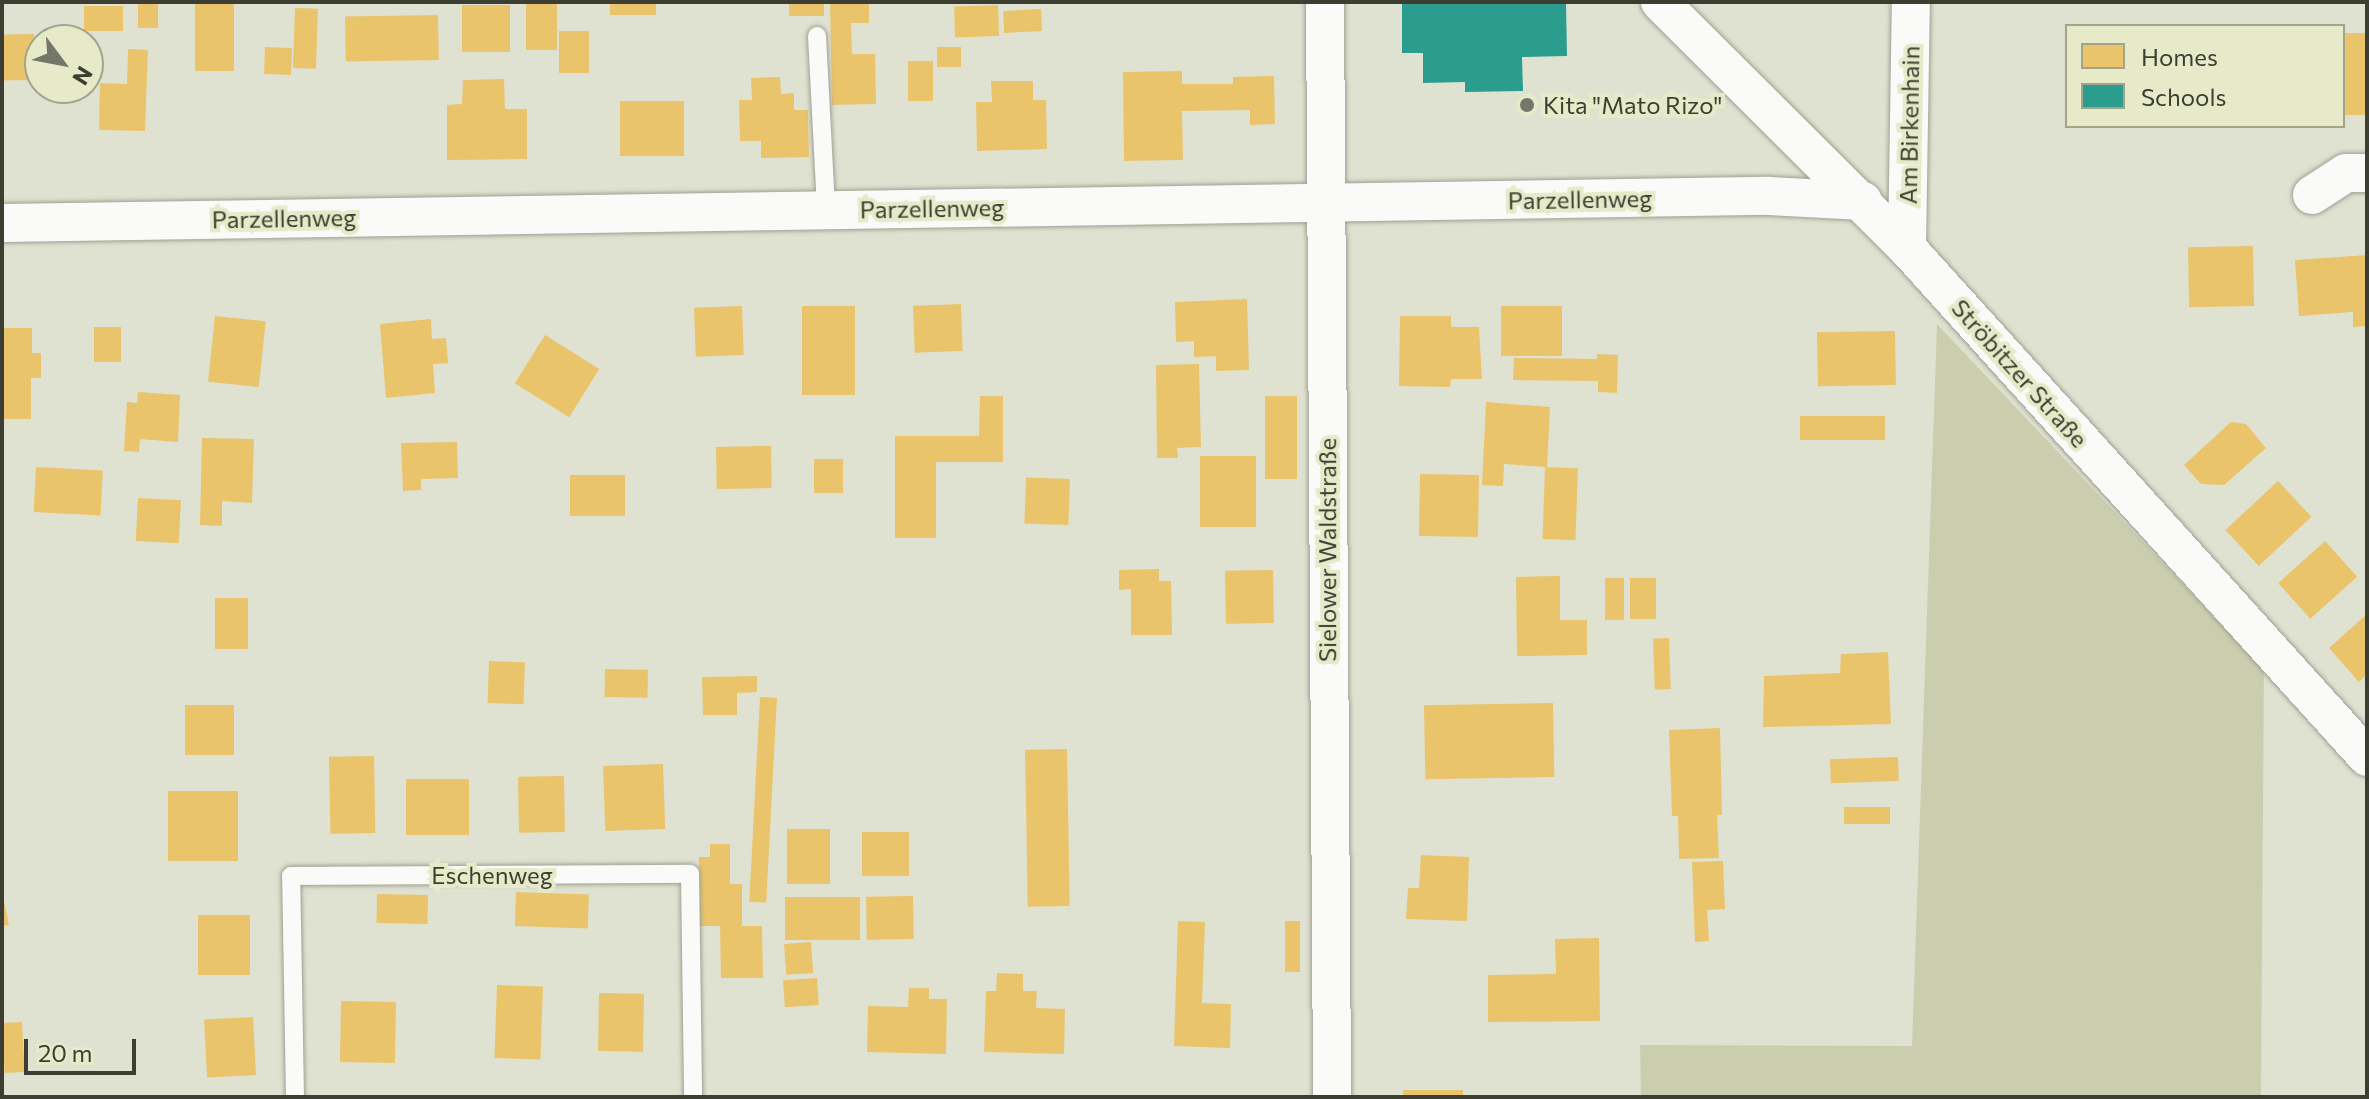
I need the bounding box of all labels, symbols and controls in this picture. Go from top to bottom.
north arrow [24,24,104,104]
legend [2065,24,2345,128]
text: Homes [2141,42,2218,71]
street label: Am Birkenhain [1893,46,1925,204]
text: N [67,62,99,90]
text: Schools [2141,82,2226,111]
place label: Kita "Mato Rizo" [1543,91,1722,119]
marker: Kita "Mato Rizo" [1518,96,1536,114]
street label: Parzellenweg [1507,183,1653,215]
street label: Parzellenweg [859,192,1005,224]
street label: Parzellenweg [211,202,357,234]
street label: Ströbitzer Straße [1946,293,2094,453]
street label: Sielower Waldstraße [1313,438,1341,662]
street label: Eschenweg [431,861,553,889]
scale bar [28,1023,140,1073]
text: 20 m [38,1038,92,1067]

